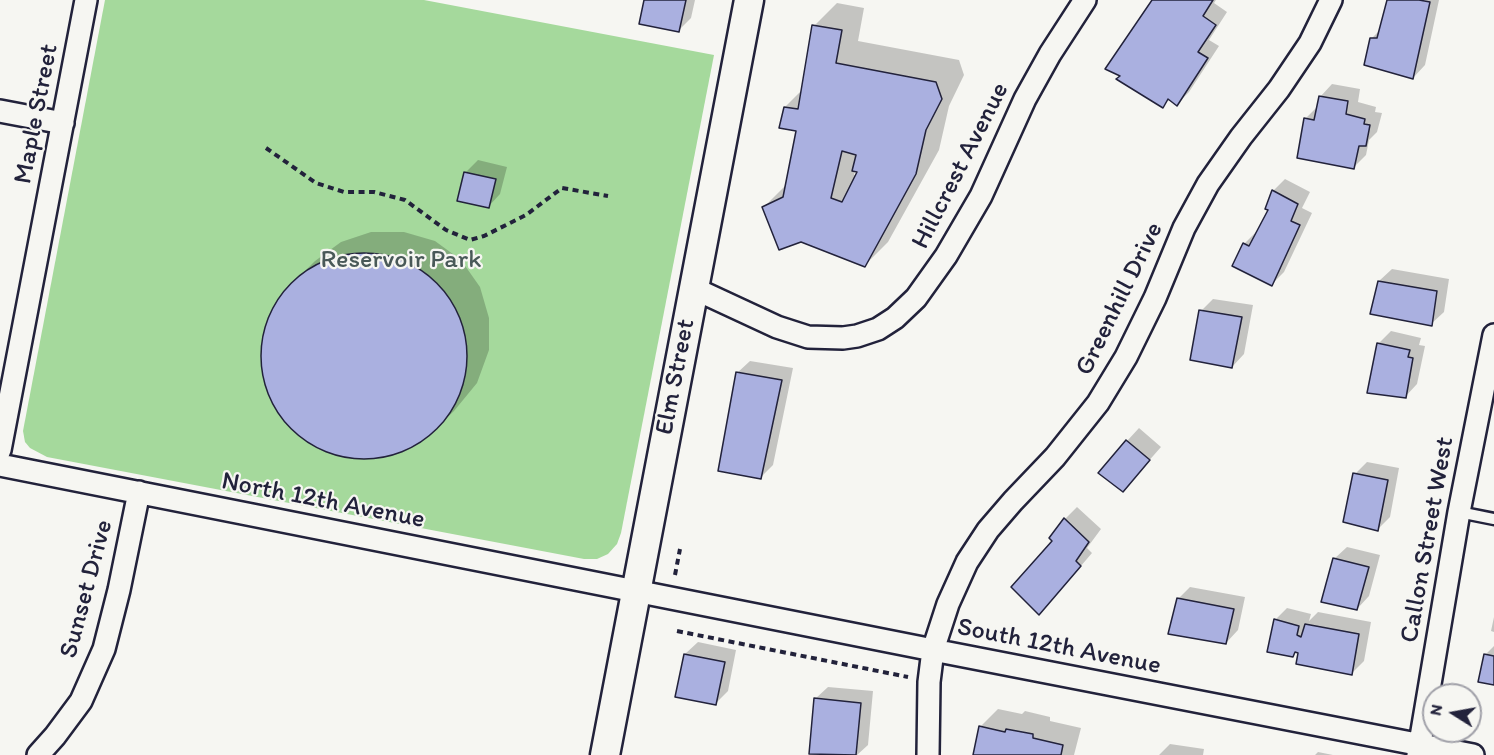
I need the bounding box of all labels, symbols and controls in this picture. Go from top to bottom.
street label: Maple Street [8,41,66,187]
street label: Hillcrest Avenue [906,78,1016,254]
street label: Greenhill Drive [1069,217,1171,381]
park label: Reservoir Park [321,244,481,276]
street label: Elm Street [650,316,702,438]
street label: Callon Street West [1395,435,1461,645]
street label: North 12th Avenue [219,466,427,536]
street label: Sunset Drive [54,516,120,662]
street label: South 12th Avenue [954,612,1164,682]
north arrow [1422,683,1482,743]
text: N [1425,703,1446,717]

